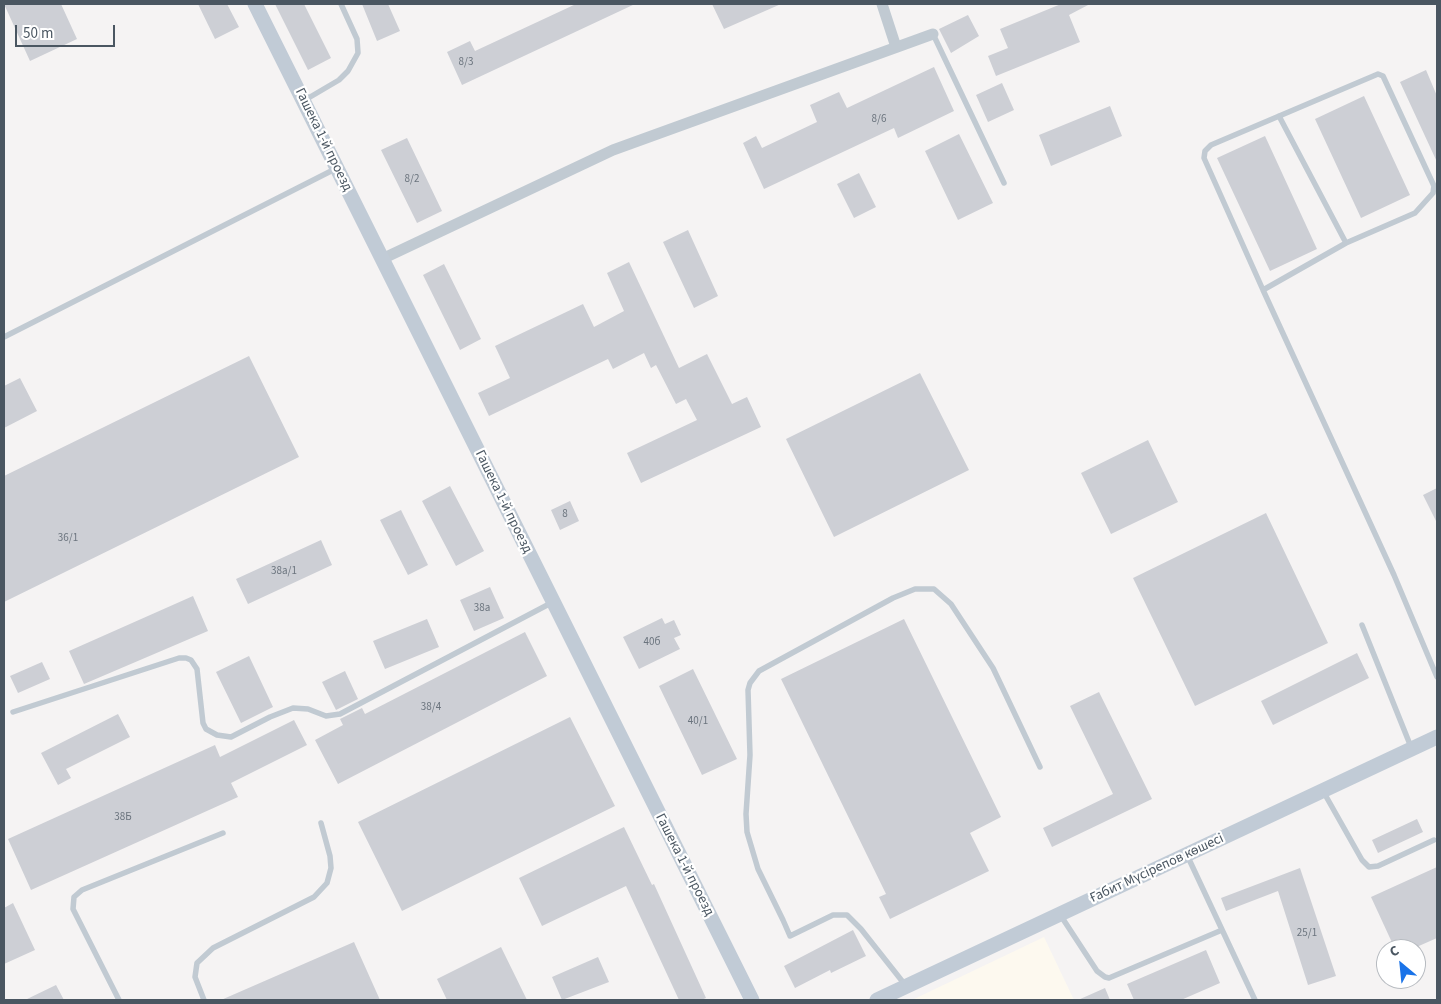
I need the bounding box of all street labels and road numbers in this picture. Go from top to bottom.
street label: Гашека 1-й проезд [291,86,355,194]
street label: Гашека 1-й проезд [471,448,535,556]
street label: Гашека 1-й проезд [651,811,717,919]
street label: Ғабит Мүсірепов көшесі [1087,831,1227,907]

